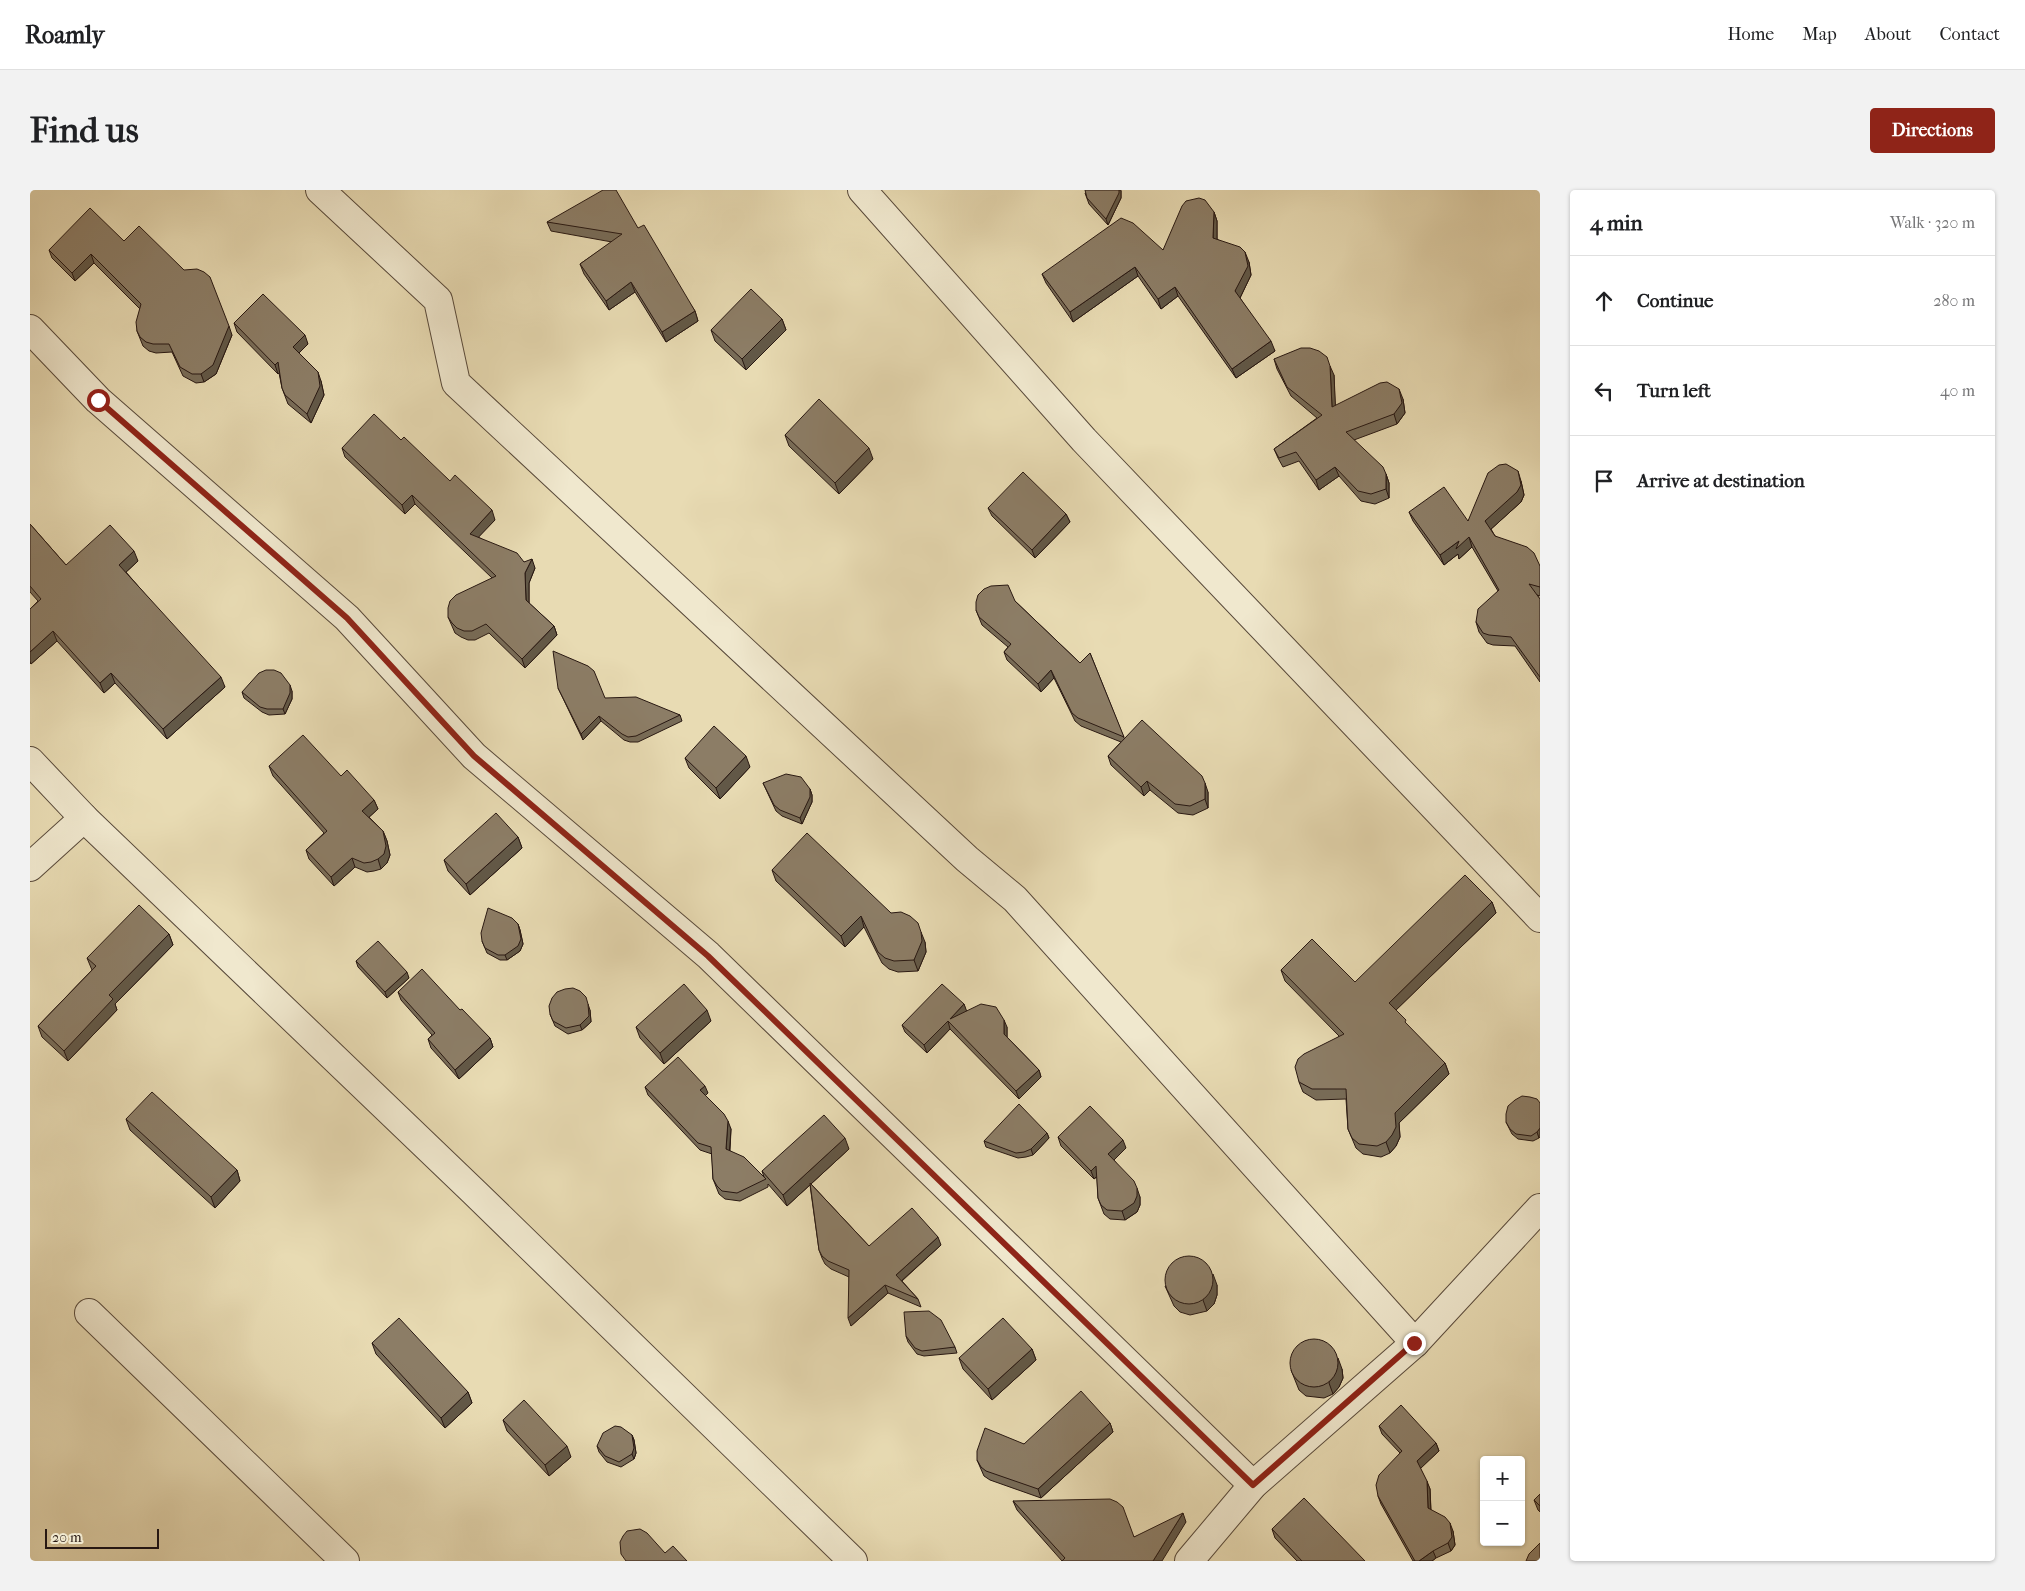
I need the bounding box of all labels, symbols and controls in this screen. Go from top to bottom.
text: Roamly [25,21,104,49]
text: Home [1727,24,1774,45]
text: Map [1802,24,1837,45]
text: About [1865,24,1911,45]
text: Contact [1939,24,2000,45]
button: Directions [1870,108,1995,153]
text: Find us [30,110,139,151]
text: 4 min [1590,211,1643,235]
text: Walk · 320 m [1890,213,1975,232]
icon: ahead [1590,287,1618,315]
text: Continue [1637,290,1713,312]
text: 280 m [1933,291,1975,310]
icon: left [1590,377,1618,405]
text: Turn left [1637,380,1711,402]
text: 40 m [1940,381,1975,400]
route start [87,389,110,412]
icon: arrive [1590,467,1618,495]
text: Arrive at destination [1637,470,1805,492]
route end [1403,1332,1426,1355]
map controls [1480,1456,1525,1546]
button: + [1480,1456,1525,1501]
button: − [1480,1501,1525,1546]
scale bar [45,1526,159,1549]
text: 20 m [52,1529,82,1546]

